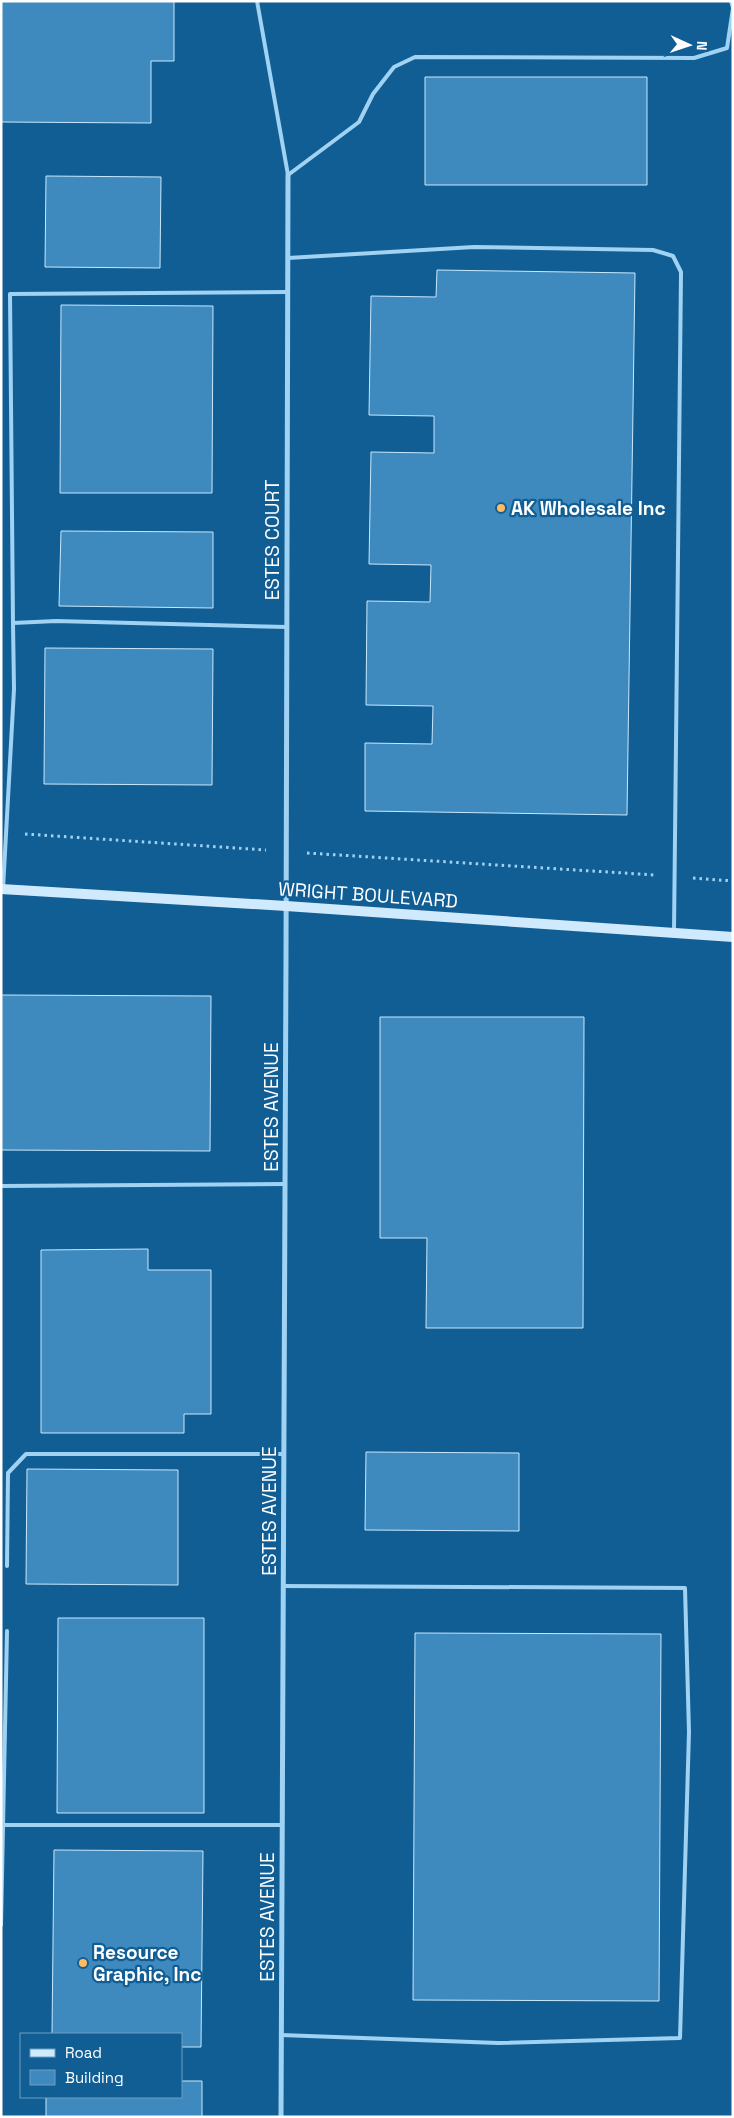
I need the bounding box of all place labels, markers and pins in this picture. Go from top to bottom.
place label: AK Wholesale Inc [511,496,666,521]
marker: AK Wholesale Inc [495,502,507,514]
place label: Resource Graphic, Inc [93,1940,201,1987]
marker: Resource Graphic, Inc [77,1957,89,1969]

